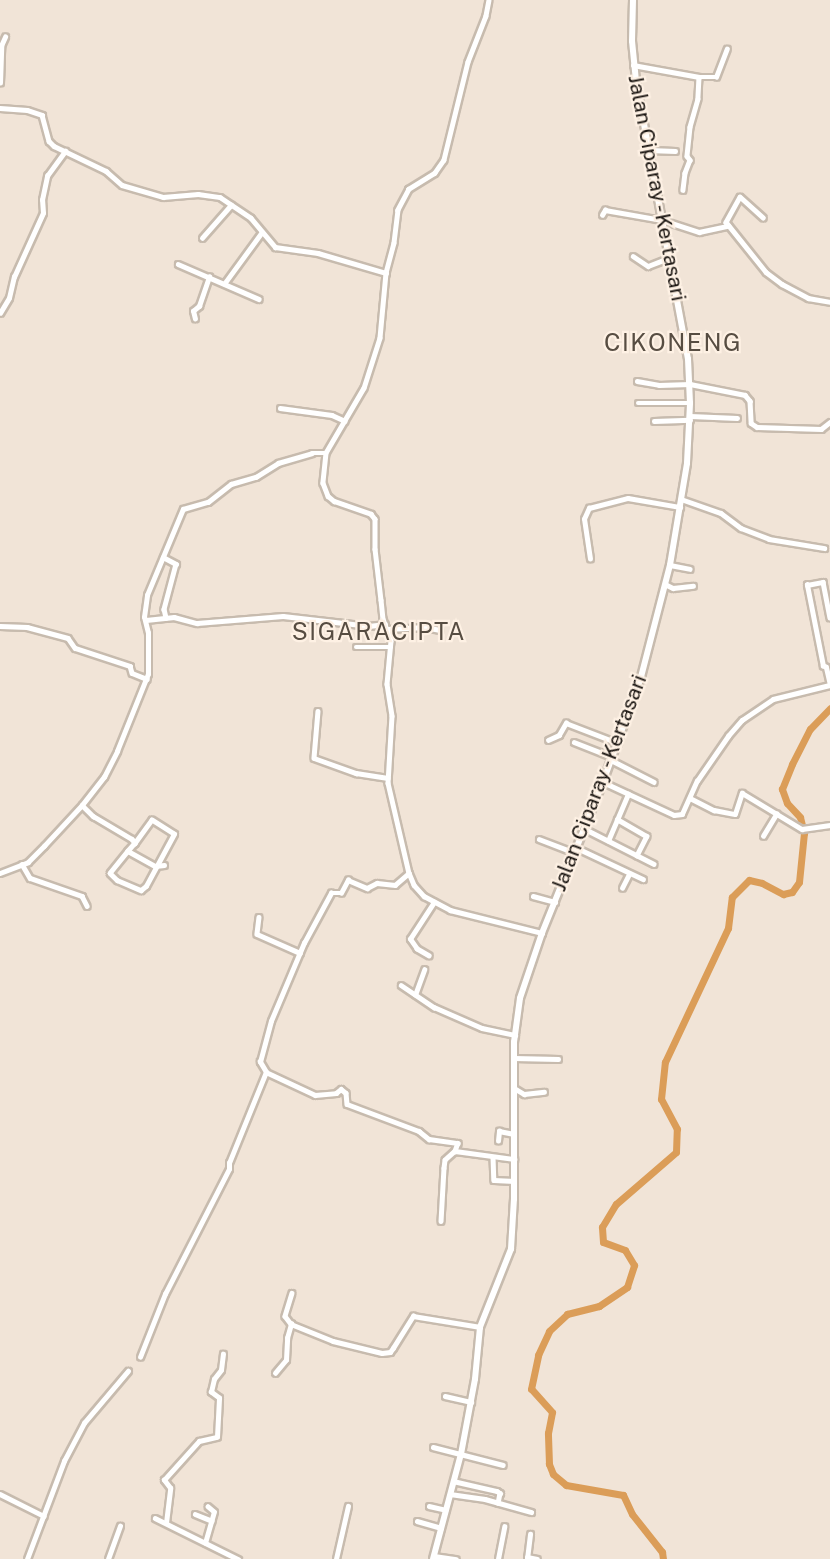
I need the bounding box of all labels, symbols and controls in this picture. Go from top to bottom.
street label: Jalan Ciparay - Kertasari [622,70,692,306]
district label: CIKONENG [604,329,742,357]
district label: SIGARACIPTA [292,618,466,646]
street label: Jalan Ciparay - Kertasari [545,668,653,898]

